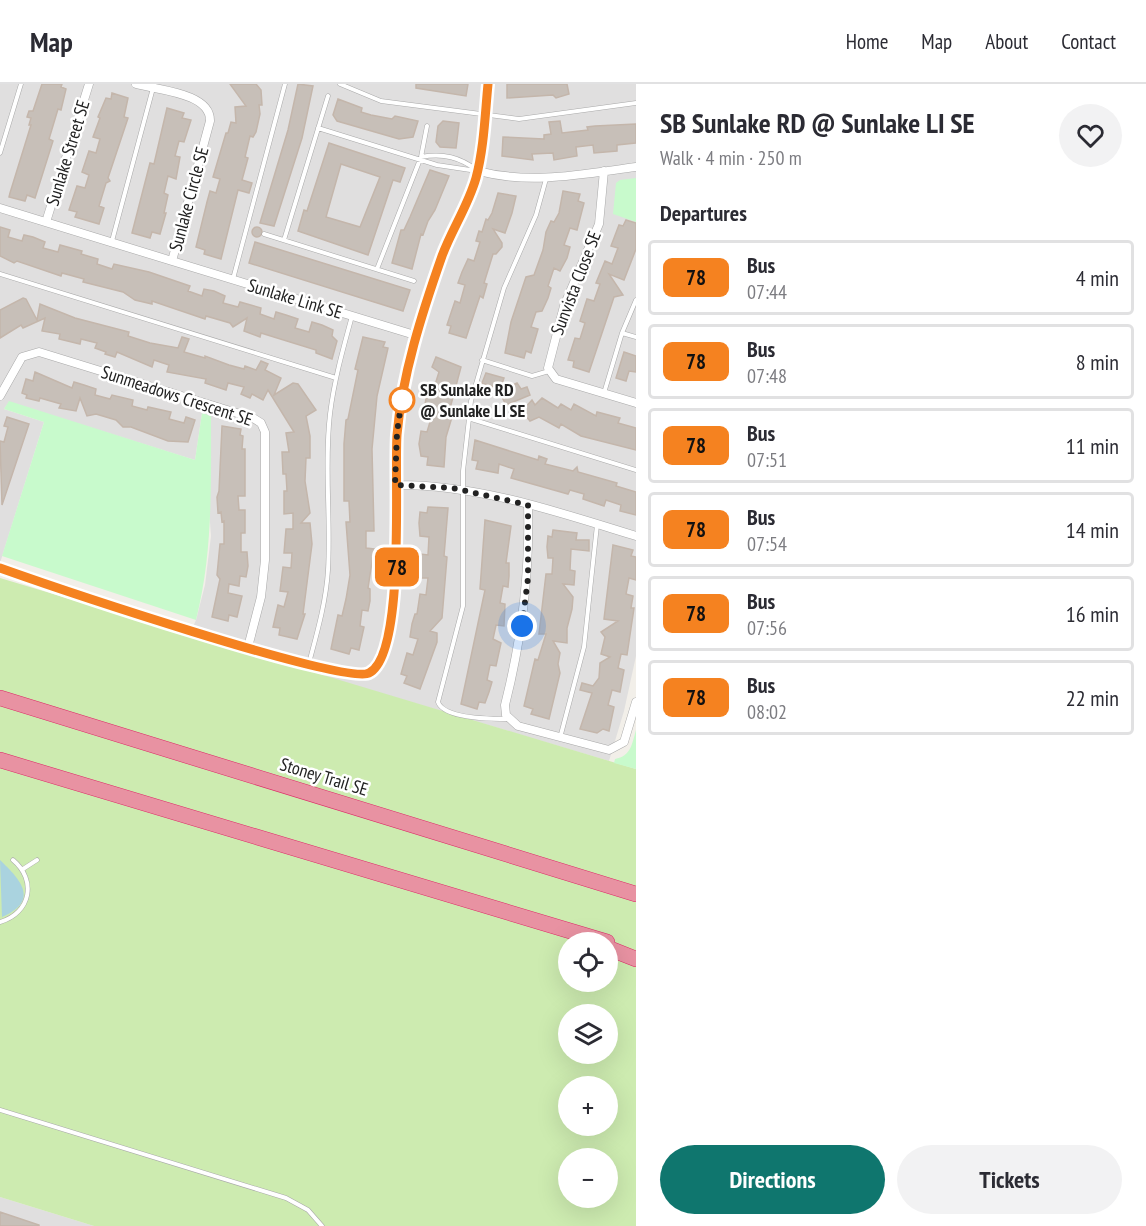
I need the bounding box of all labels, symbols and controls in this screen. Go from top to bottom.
text: Map [30,23,73,60]
text: Home [846,28,888,55]
text: Map [921,28,952,55]
text: About [985,28,1028,55]
text: Contact [1061,28,1116,55]
street label: Sunlake Street SE [41,97,95,209]
text: SB Sunlake RD @ Sunlake LI SE [660,104,975,141]
button: heart [1059,104,1122,167]
street label: Sunlake Circle SE [164,144,214,254]
text: Walk · 4 min · 250 m [660,145,802,171]
text: Departures [660,199,747,227]
street label: Sunvista Close SE [545,228,606,338]
text: Bus [747,251,775,279]
text: 78 [686,264,706,291]
text: 4 min [1076,264,1119,292]
street label: Sunlake Link SE [245,273,345,324]
text: 07:44 [747,279,787,305]
text: Bus [747,335,775,363]
text: 78 [686,348,706,375]
text: 8 min [1076,348,1119,376]
street label: Sunmeadows Crescent SE [99,360,256,431]
text: 07:48 [747,363,787,389]
place label: SB Sunlake RD @ Sunlake LI SE [420,378,526,422]
marker: SB Sunlake RD @ Sunlake LI SE [389,387,415,413]
text: Bus [747,419,775,447]
text: 78 [686,432,706,459]
text: 11 min [1066,432,1119,460]
text: 07:51 [747,447,787,473]
text: Bus [747,503,775,531]
text: 78 [686,516,706,543]
text: 14 min [1066,516,1119,544]
text: 07:54 [747,531,787,557]
line badge: 78 [370,548,424,586]
text: 78 [387,554,407,581]
text: Bus [747,587,775,615]
text: 78 [686,600,706,627]
text: 16 min [1066,600,1119,628]
your location [507,611,537,641]
text: 07:56 [747,615,787,641]
text: Bus [747,671,775,699]
text: 78 [686,684,706,711]
text: 22 min [1066,684,1119,712]
text: 08:02 [747,699,787,725]
street label: Stoney Trail SE [277,752,371,801]
map controls [558,932,618,1208]
button: locate [558,932,618,992]
button: layers [558,1004,618,1064]
button: + [558,1076,618,1136]
button: Directions [660,1145,885,1214]
button: Tickets [897,1145,1122,1214]
button: − [558,1148,618,1208]

